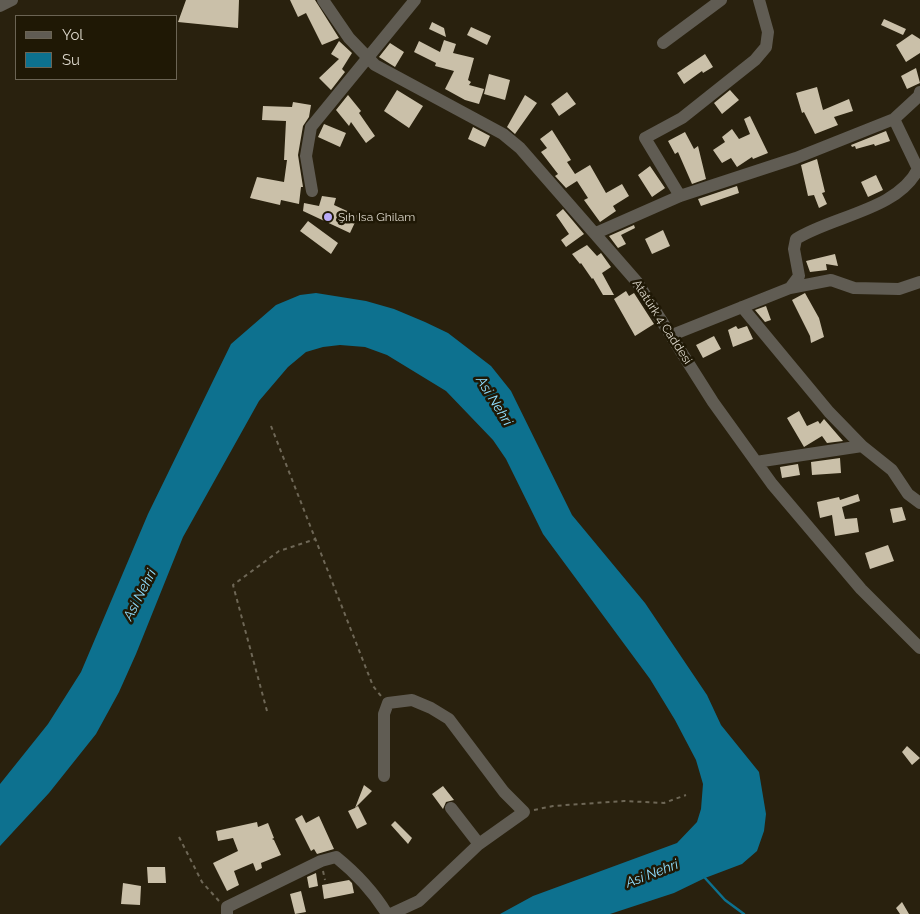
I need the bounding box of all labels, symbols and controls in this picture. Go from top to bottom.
legend [15,15,178,80]
text: Yol [62,26,83,44]
text: Su [62,51,80,69]
place label: Şıh Isa Ghilam [338,210,415,224]
marker: Şıh Isa Ghilam [322,211,334,223]
street label: Atatürk 4 Caddesi [629,277,695,367]
water label: Asi Nehri [472,373,516,429]
water label: Asi Nehri [120,567,160,623]
water label: Asi Nehri [623,856,681,892]

